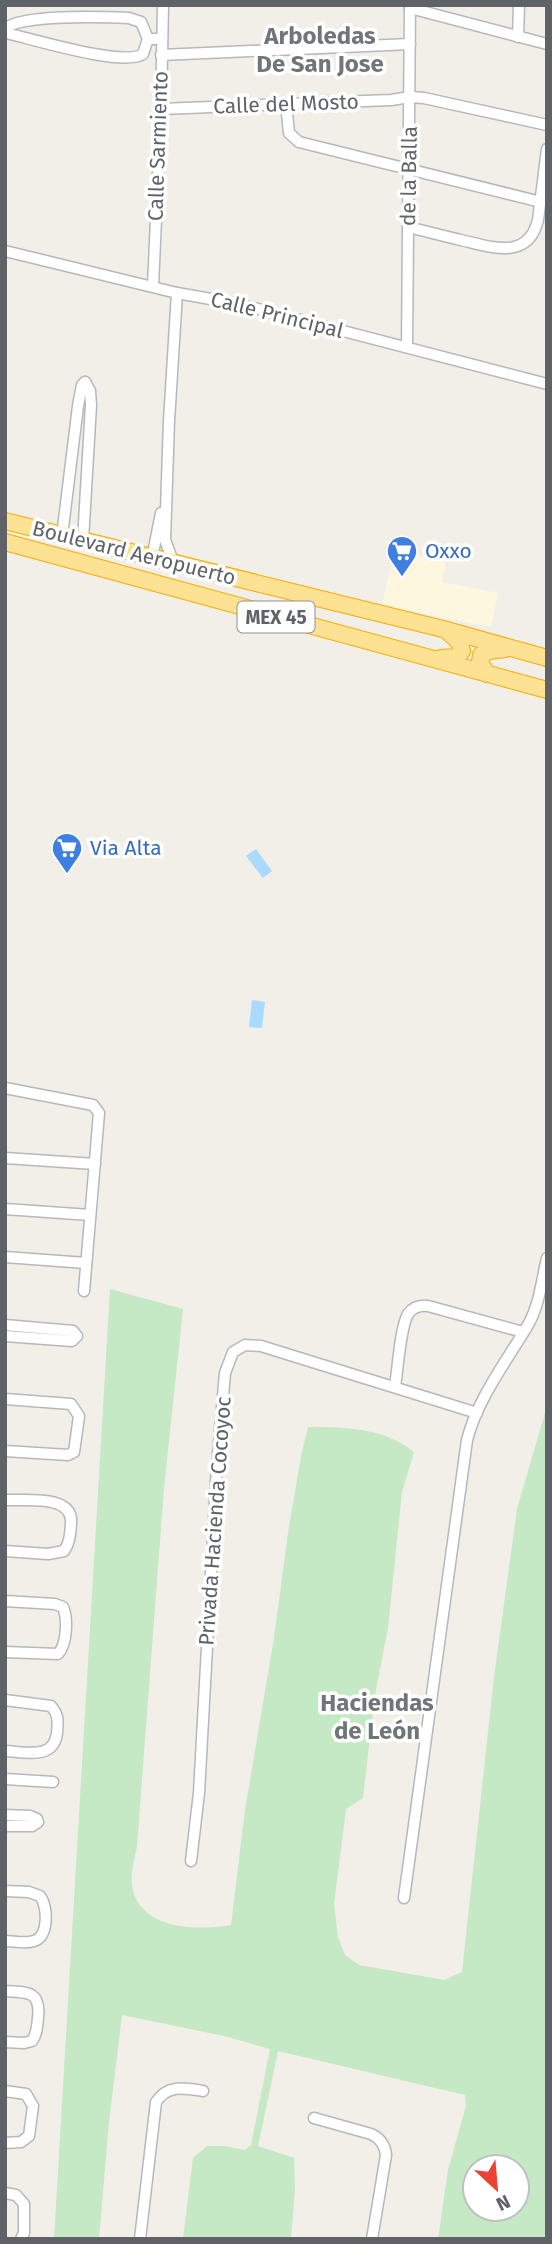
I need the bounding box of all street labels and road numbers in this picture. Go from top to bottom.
street label: Calle Sarmiento [142,71,174,221]
street label: Calle del Mosto [213,88,359,120]
street label: de la Balla [395,126,423,226]
street label: Calle Principal [208,286,346,344]
street label: Boulevard Aeropuerto [30,515,238,591]
road number: MEX 45 [238,602,314,632]
street label: Privada Hacienda Cocoyoc [193,1396,237,1646]

